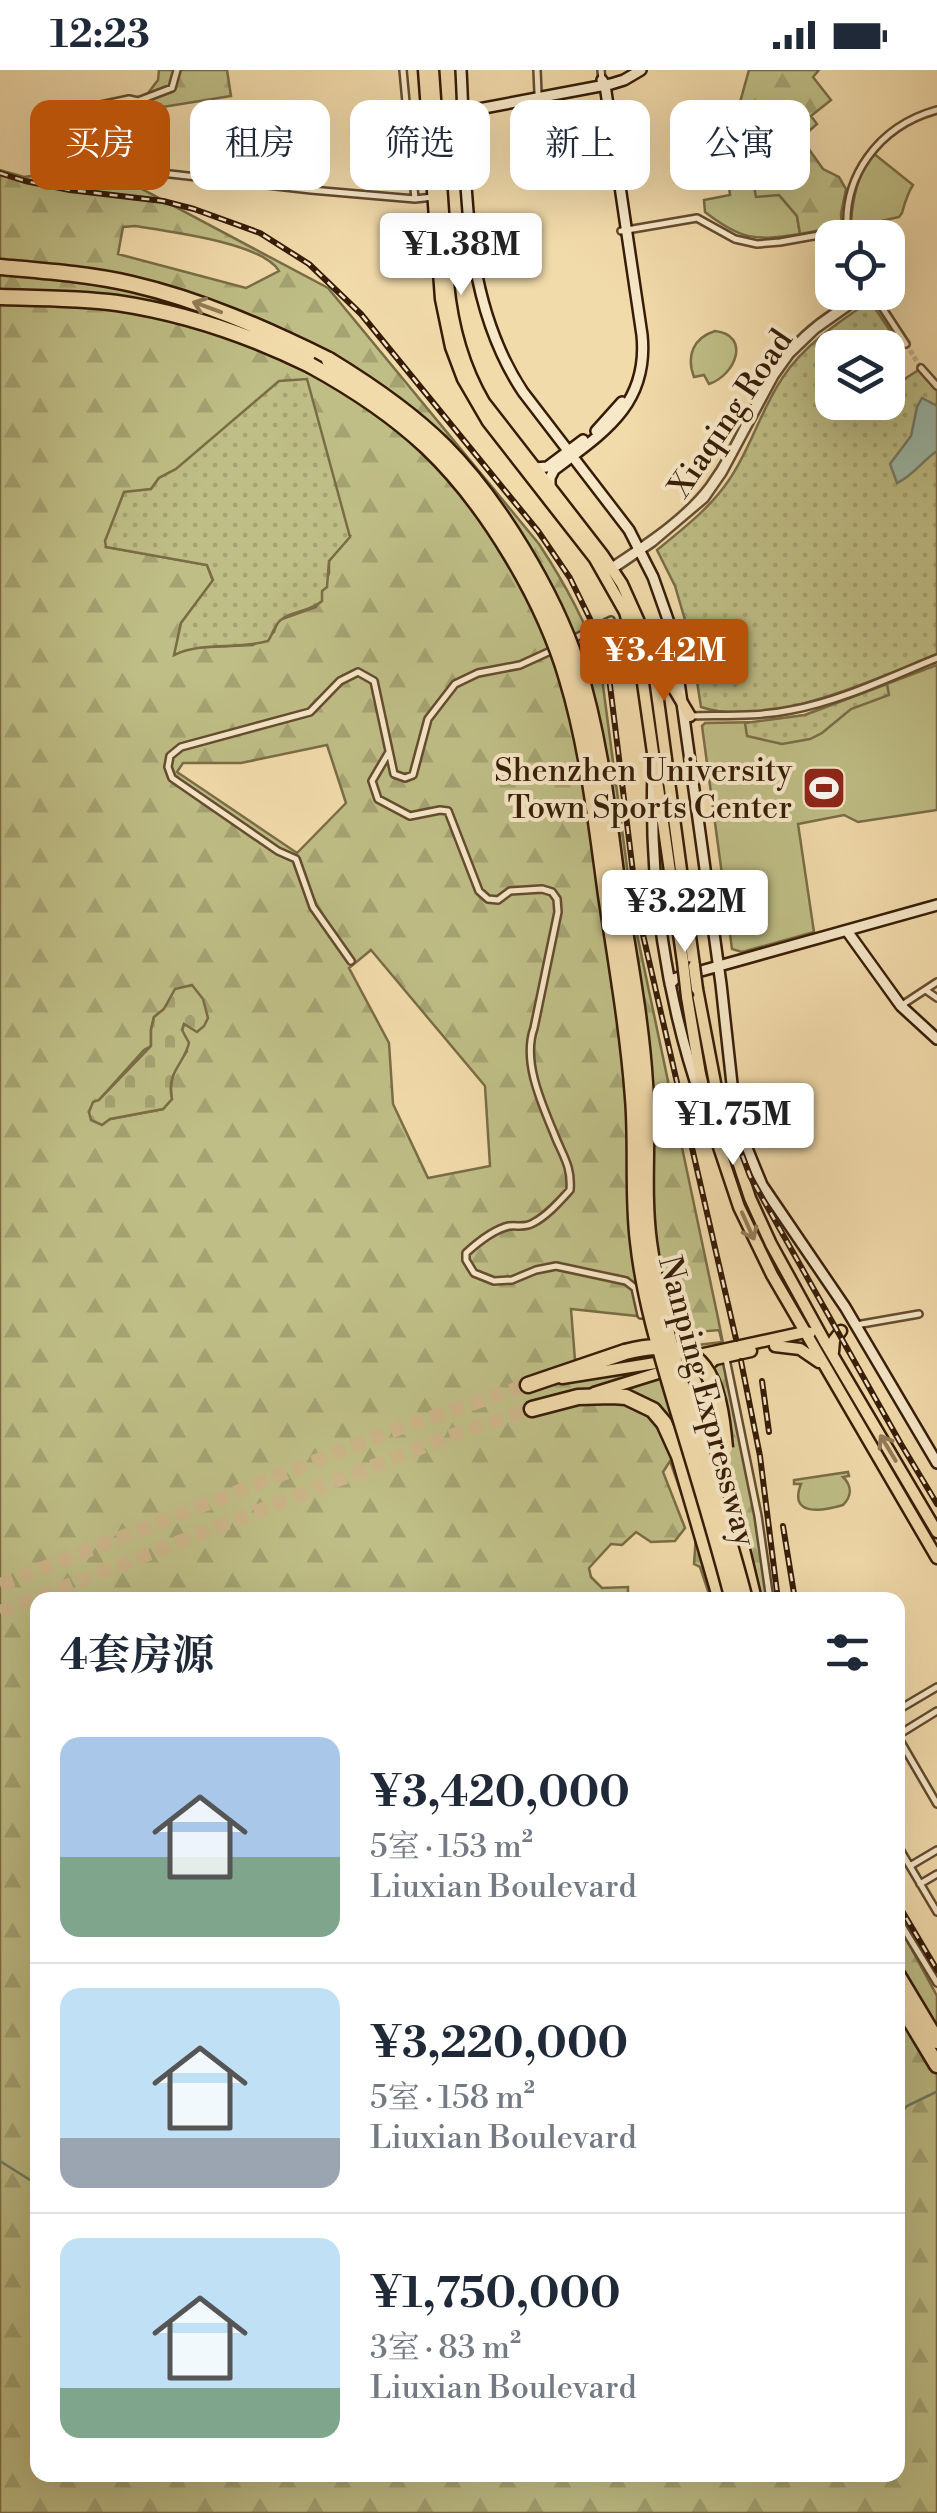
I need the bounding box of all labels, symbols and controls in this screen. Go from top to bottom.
text: 12:23 [50,12,150,59]
chip: 买房 [30,100,170,190]
chip: 租房 [190,100,330,190]
chip: 筛选 [350,100,490,190]
chip: 新上 [510,100,650,190]
chip: 公寓 [670,100,810,190]
pin: ¥1.38M [380,213,542,298]
map controls [815,220,905,420]
button: locate [815,220,905,310]
text: ¥1.38M [402,225,520,265]
one-way arrow [193,297,224,315]
street label: Xiaqing Road [659,322,802,506]
button: layers [815,330,905,420]
pin: ¥3.42M [583,619,745,704]
text: ¥3.42M [602,631,726,671]
place label: Shenzhen University Town Sports Center [494,751,792,828]
sports icon: Shenzhen University Town Sports Center [801,765,847,811]
pin: ¥3.22M [604,870,766,955]
text: ¥3.22M [624,882,746,922]
pin: ¥1.75M [652,1083,814,1168]
text: ¥1.75M [675,1095,791,1135]
one-way arrow [740,1210,758,1241]
street label: Nanping Expressway [649,1252,765,1551]
one-way arrow [877,1434,897,1463]
icon: filters [820,1625,875,1680]
text: 4套房源 [60,1630,214,1683]
text: ¥3,420,000 [370,1767,630,1820]
icon: home [140,1777,260,1897]
text: 5室 · 153 m² [370,1827,533,1867]
text: Liuxian Boulevard [370,1867,637,1907]
text: ¥3,220,000 [370,2018,628,2071]
icon: home [140,2028,260,2148]
text: 5室 · 158 m² [370,2078,535,2118]
text: Liuxian Boulevard [370,2118,637,2158]
text: ¥1,750,000 [370,2268,621,2321]
icon: home [140,2278,260,2398]
text: 3室 · 83 m² [370,2328,521,2368]
text: Liuxian Boulevard [370,2368,637,2408]

